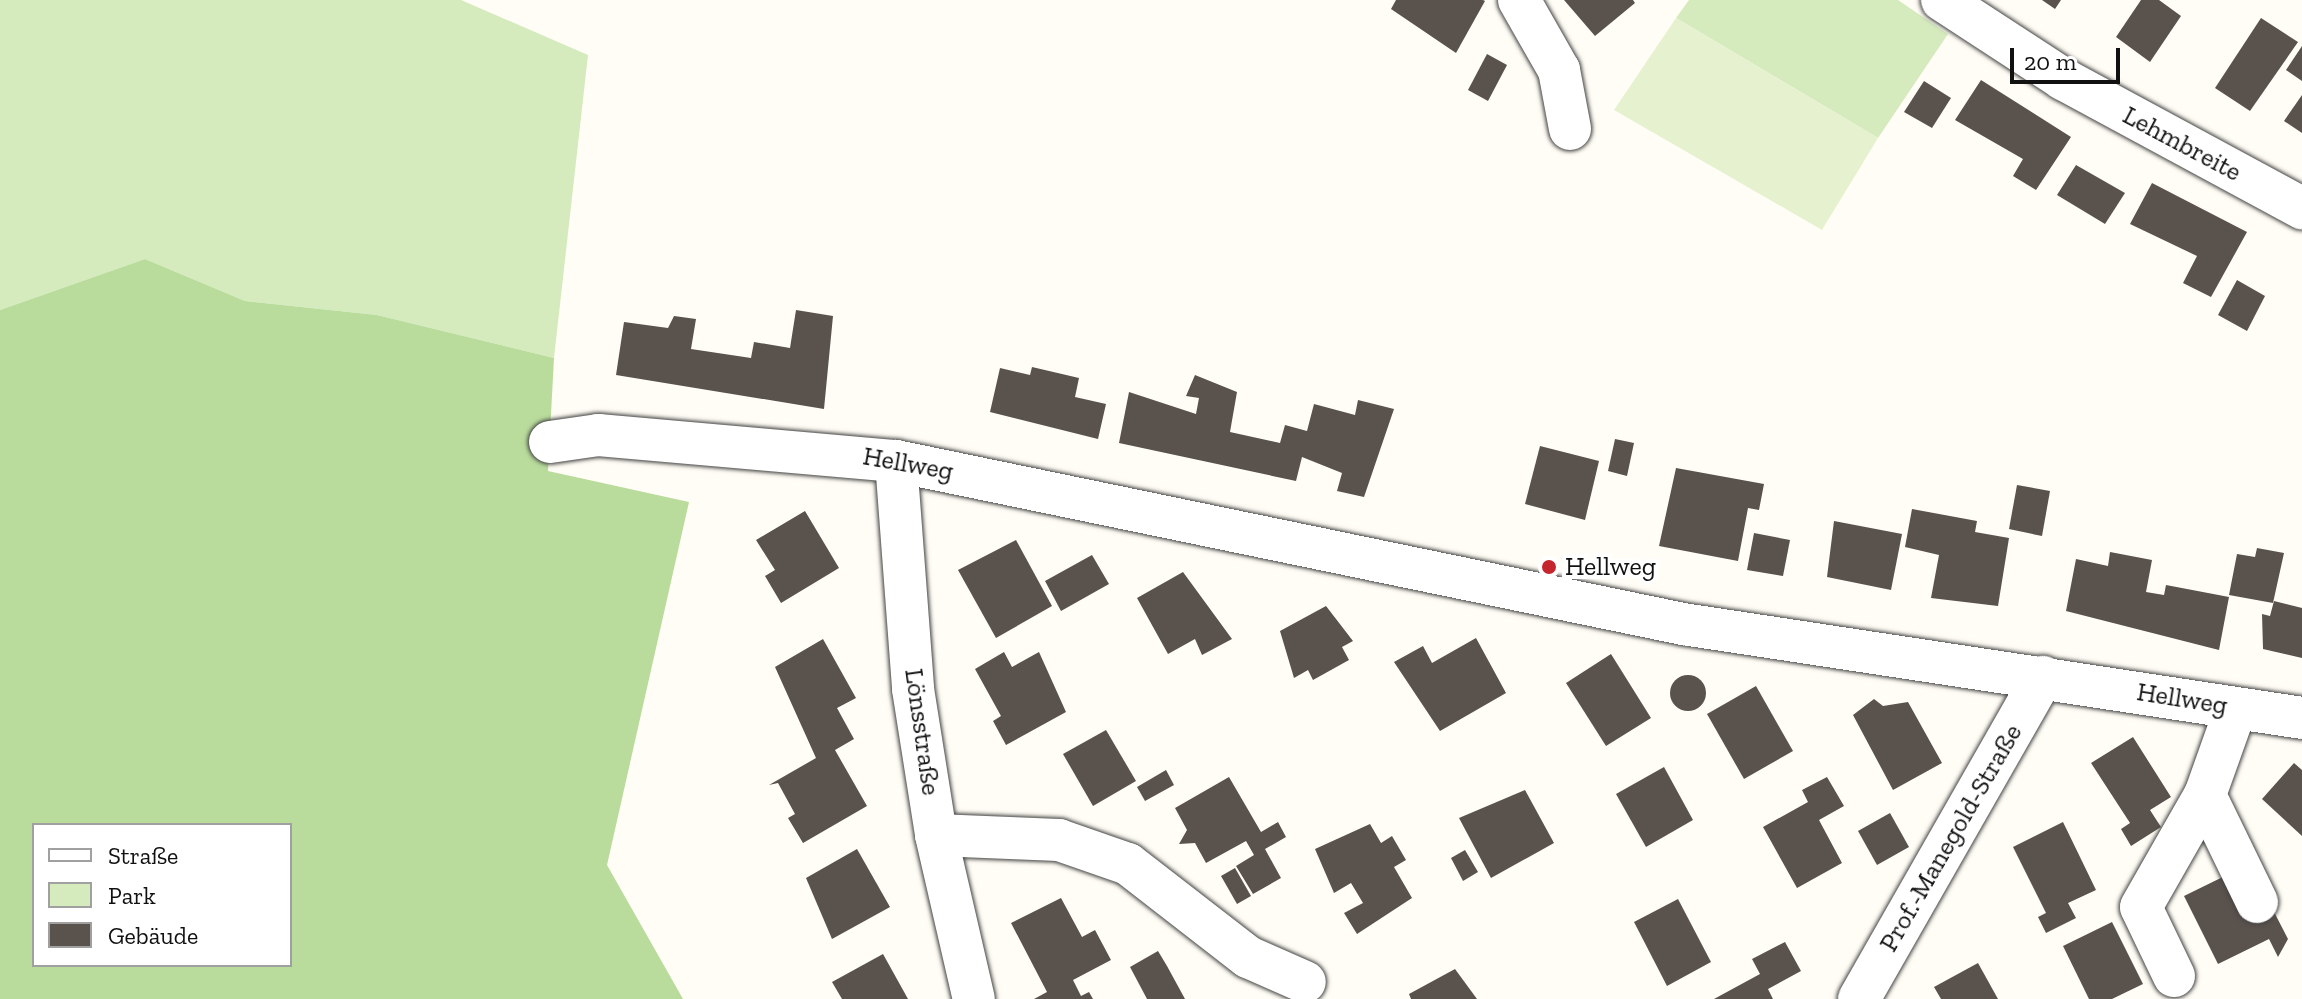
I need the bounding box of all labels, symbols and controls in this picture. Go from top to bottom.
scale bar [2014,32,2124,82]
text: 20 m [2024,47,2076,76]
street label: Lehmbreite [2117,100,2247,188]
street label: Hellweg [861,441,955,487]
place label: Hellweg [1565,551,1656,583]
marker: Hellweg [1540,558,1558,576]
street label: Lönsstraße [898,667,946,797]
street label: Hellweg [2135,676,2229,722]
street label: Prof.-Manegold-Straße [1873,719,2029,957]
legend [32,823,292,967]
text: Straße [108,841,178,870]
text: Park [108,881,156,910]
text: Gebäude [108,921,198,950]

